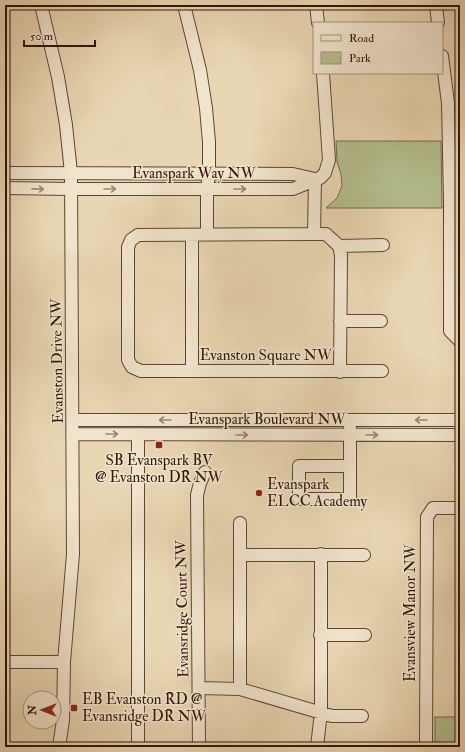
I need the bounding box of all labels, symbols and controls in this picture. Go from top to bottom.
scale bar [24,22,95,48]
legend [313,22,443,74]
text: 50 m [30,29,54,44]
text: Road [349,31,374,46]
text: Park [349,51,371,66]
street label: Evanspark Way NW [132,164,257,184]
one-way arrow [31,185,44,193]
one-way arrow [103,185,116,193]
one-way arrow [233,185,246,193]
street label: Evanston Drive NW [47,298,68,424]
street label: Evanston Square NW [200,346,333,365]
street label: Evanspark Boulevard NW [188,410,347,430]
one-way arrow [159,416,172,424]
one-way arrow [415,416,428,424]
one-way arrow [105,430,118,438]
one-way arrow [235,431,248,439]
one-way arrow [365,431,378,439]
marker: SB Evanspark BV @ Evanston DR NW [154,440,164,450]
place label: SB Evanspark BV @ Evanston DR NW [95,451,224,487]
place label: Evanspark ELCC Academy [267,475,368,511]
marker: Evanspark ELCC Academy [254,488,264,498]
street label: Evansridge Court NW [172,539,193,678]
street label: Evansview Manor NW [401,543,420,682]
north arrow [22,690,62,730]
place label: EB Evanston RD @ Evansridge DR NW [82,690,207,726]
marker: EB Evanston RD @ Evansridge DR NW [69,703,79,713]
text: N [26,704,39,716]

